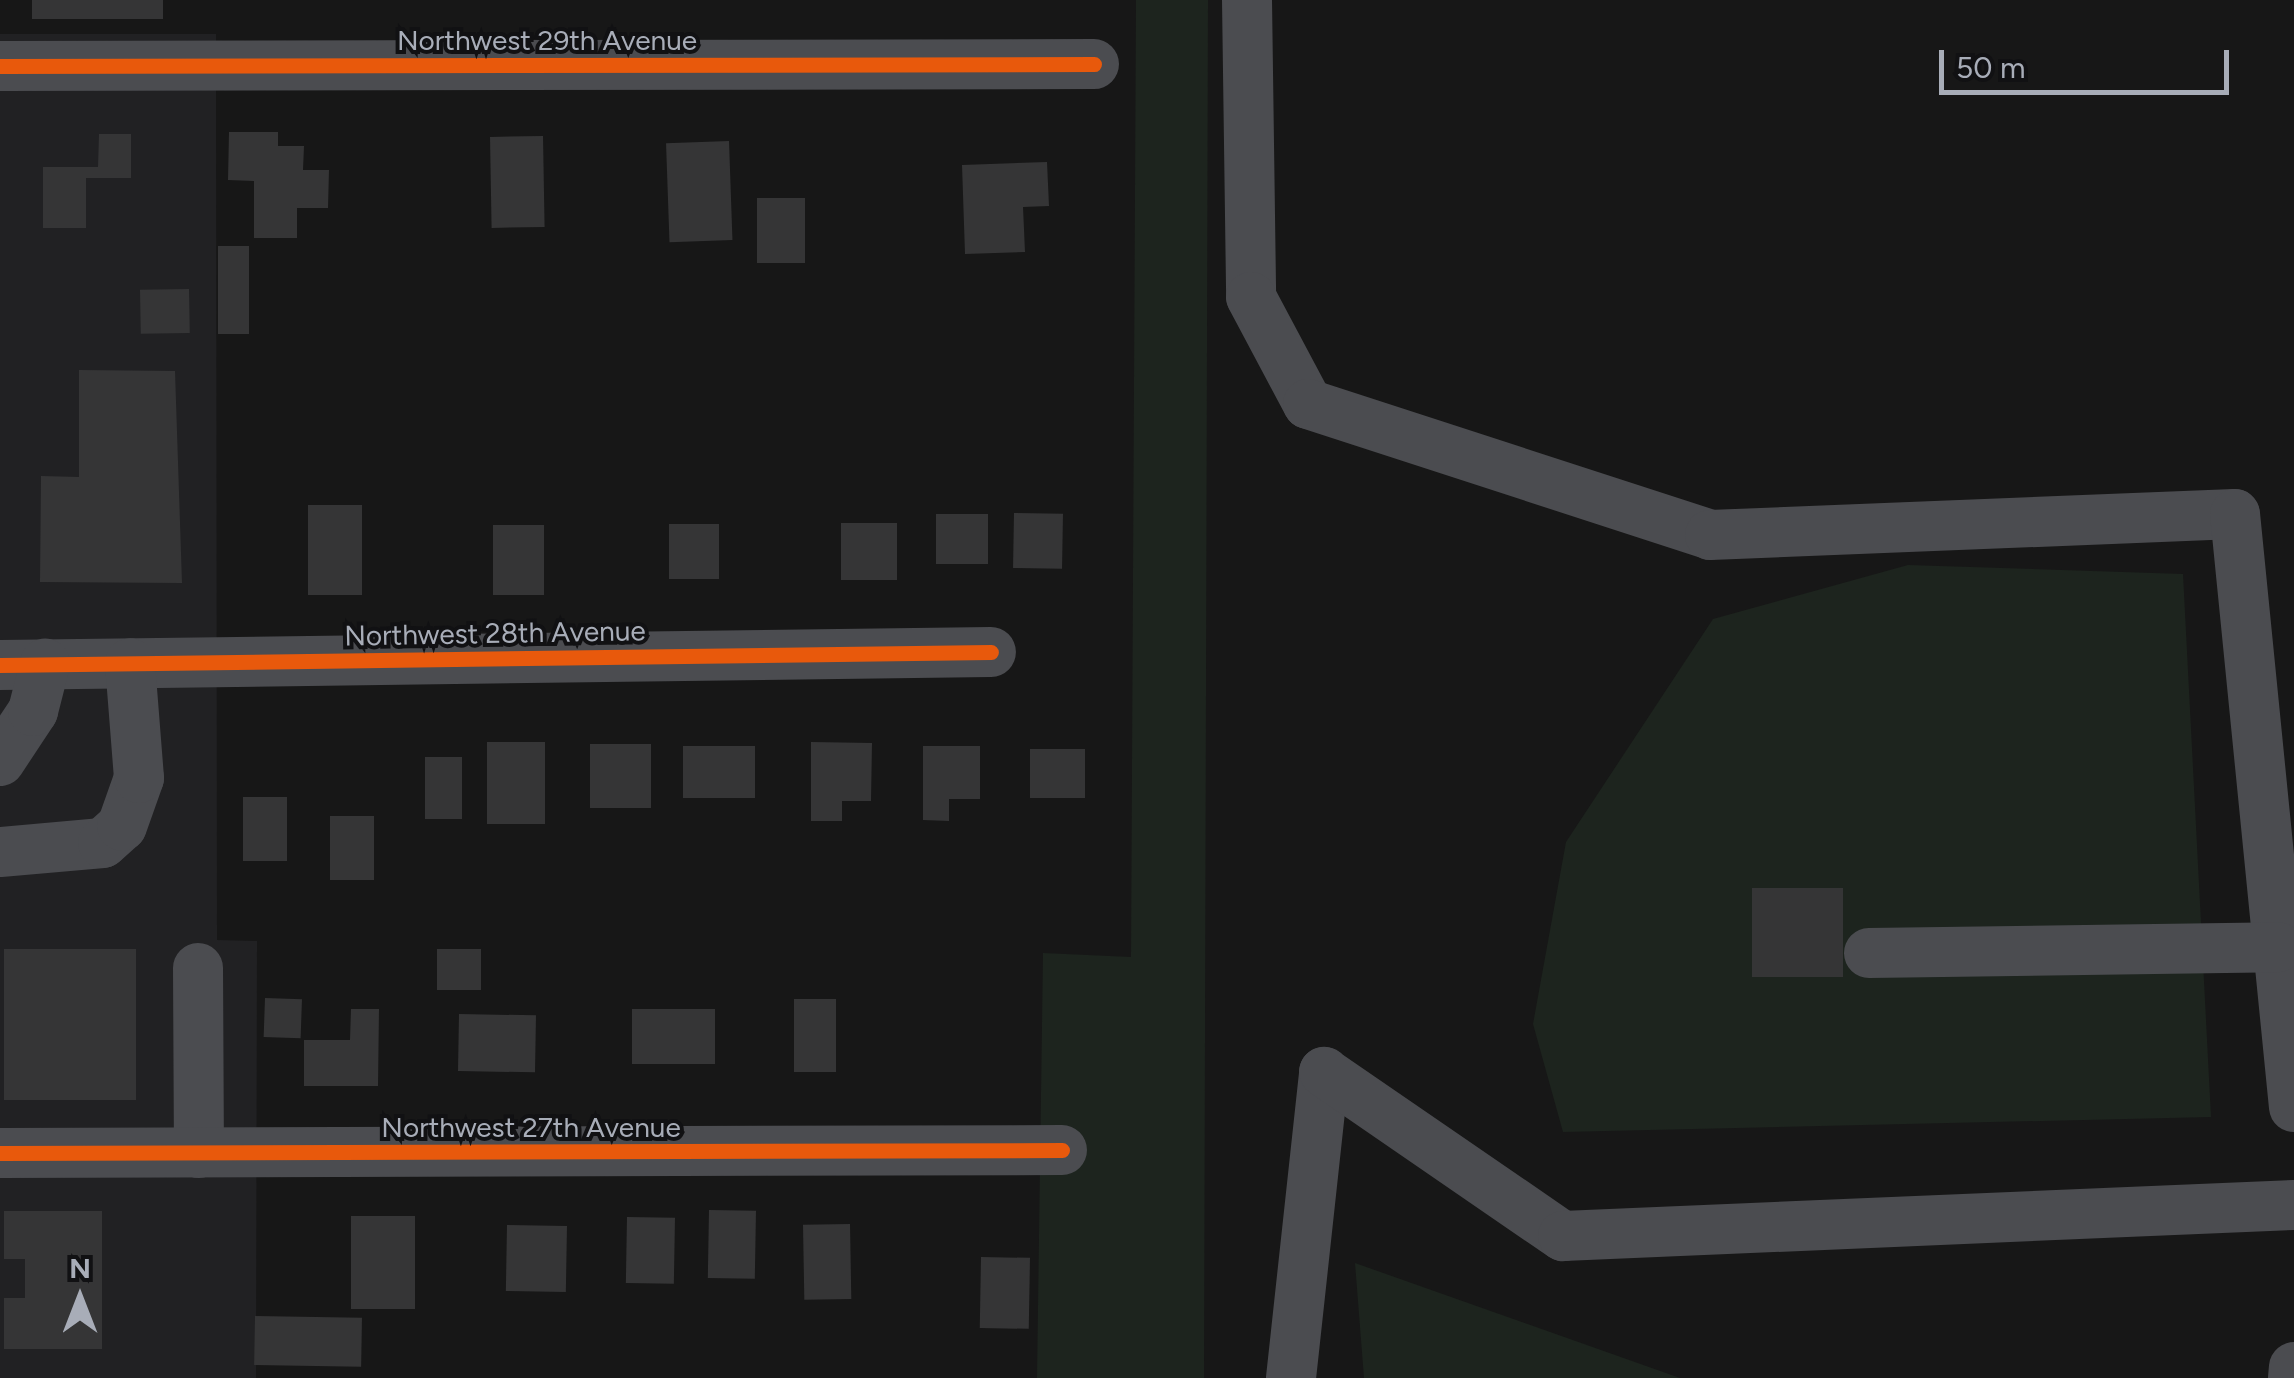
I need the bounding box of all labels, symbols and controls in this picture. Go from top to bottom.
street label: Northwest 29th Avenue [397,23,697,57]
scale bar [1944,30,2234,92]
text: 50 m [1956,49,2025,86]
street label: Northwest 28th Avenue [344,614,646,652]
street label: Northwest 27th Avenue [381,1110,681,1144]
north arrow [30,1248,130,1348]
text: N [69,1251,91,1285]

